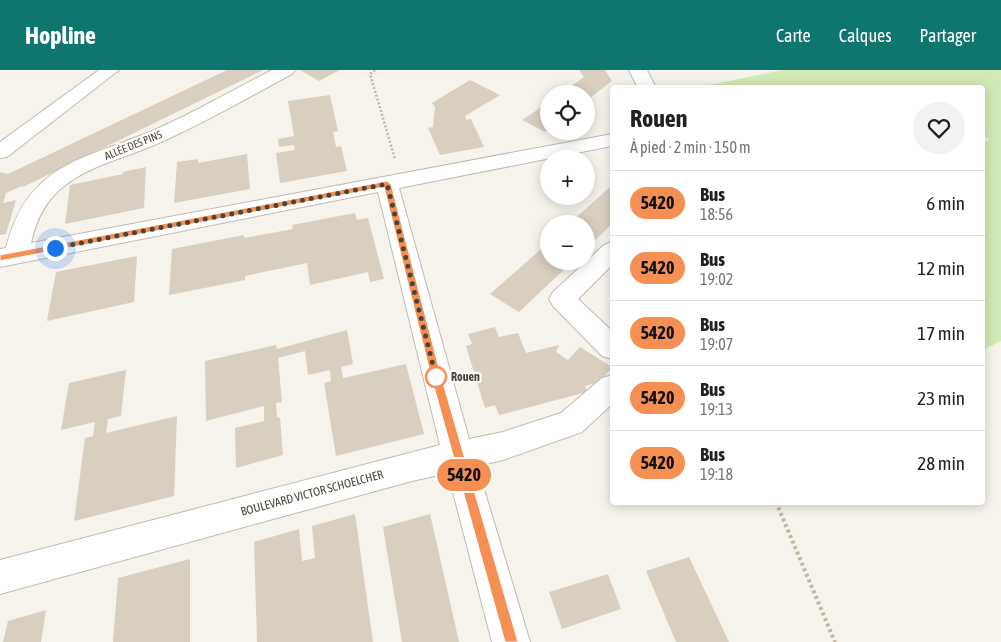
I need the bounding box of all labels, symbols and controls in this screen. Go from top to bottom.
text: Hopline [25,22,96,49]
text: Carte [776,25,811,46]
text: Calques [839,25,892,46]
text: Partager [920,25,976,46]
map controls [540,85,595,270]
button: locate [540,85,595,140]
button: heart [913,102,965,154]
text: Rouen [630,105,687,132]
street label: ALLÉE DES PINS [102,128,164,162]
text: À pied · 2 min · 150 m [630,138,751,156]
button: + [540,150,595,205]
text: Bus [700,183,725,205]
text: 5420 [641,192,674,213]
text: 6 min [926,192,965,214]
text: 18:56 [700,205,733,223]
button: − [540,215,595,270]
your location [43,236,68,261]
text: Bus [700,248,725,270]
text: 5420 [641,257,674,278]
text: 12 min [917,257,965,279]
text: 19:02 [700,270,733,288]
text: Bus [700,313,725,335]
text: 5420 [641,322,674,343]
text: 17 min [917,322,965,344]
text: 19:07 [700,335,733,353]
marker: Rouen [425,366,447,388]
place label: Rouen [451,370,480,384]
text: Bus [700,378,725,400]
text: 5420 [641,387,674,408]
text: 23 min [917,387,965,409]
text: 19:13 [700,400,733,418]
text: Bus [700,443,725,465]
text: 5420 [641,452,674,473]
text: 28 min [917,452,965,474]
line badge: 5420 [429,459,499,491]
text: 5420 [447,464,481,485]
text: 19:18 [700,465,733,483]
street label: BOULEVARD VICTOR SCHOELCHER [239,467,385,519]

